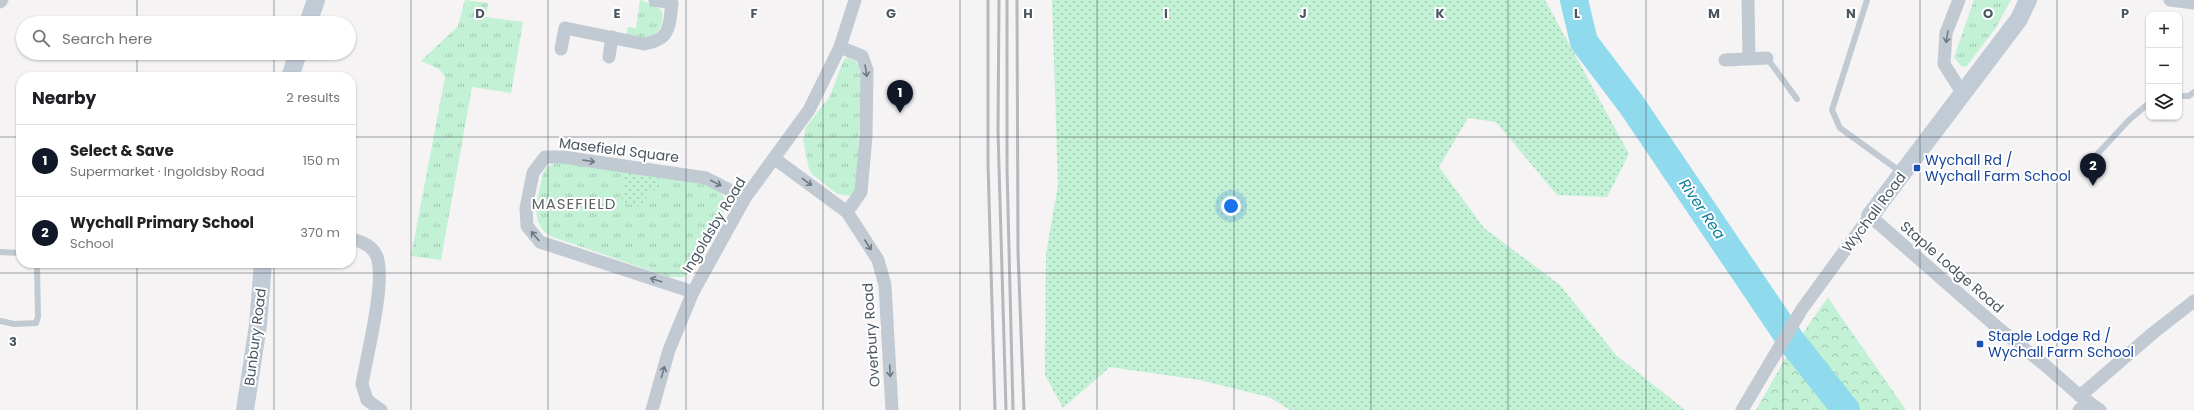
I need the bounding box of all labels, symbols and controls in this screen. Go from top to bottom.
text: D [475,4,485,23]
text: E [613,4,621,23]
text: F [750,4,758,23]
text: G [886,4,896,23]
text: H [1023,4,1033,23]
text: I [1164,4,1168,23]
text: J [1299,4,1307,23]
text: K [1435,4,1445,23]
text: L [1574,4,1580,23]
text: M [1708,4,1720,23]
text: N [1846,4,1856,23]
text: O [1983,4,1993,23]
text: P [2121,4,2129,23]
map controls [2146,12,2182,120]
button: + [2146,12,2182,48]
search box [16,16,356,60]
icon: search [30,27,52,49]
text: Search here [62,28,152,49]
one-way arrow [1942,30,1950,43]
button: − [2146,48,2182,84]
one-way arrow [862,64,870,77]
pin: 1 [887,80,913,113]
button: layers [2146,84,2182,120]
text: Nearby [32,86,96,110]
text: 2 results [286,88,340,107]
street label: Masefield Square [558,133,681,167]
text: Select & Save [70,140,174,161]
place label: Wychall Rd / Wychall Farm School [1925,150,2071,186]
text: 1 [43,151,47,170]
text: 150 m [303,151,340,170]
pin: 2 [2080,153,2106,186]
one-way arrow [582,157,595,165]
text: Supermarket · Ingoldsby Road [70,162,265,181]
marker: Wychall Rd / Wychall Farm School [1912,163,1922,173]
street label: Wychall Road [1837,168,1911,256]
street label: Ingoldsby Road [677,173,751,277]
water label: River Rea [1674,174,1730,243]
one-way arrow [801,178,812,186]
one-way arrow [710,180,722,188]
district label: MASEFIELD [532,193,616,214]
your location [1221,196,1241,216]
text: Wychall Primary School [70,212,254,233]
street label: Staple Lodge Road [1896,217,2008,317]
text: 2 [41,223,49,242]
text: 370 m [300,223,340,242]
one-way arrow [530,230,539,241]
text: School [70,234,114,253]
one-way arrow [864,239,872,250]
one-way arrow [649,276,662,283]
street label: Overbury Road [857,282,885,388]
street label: Bunbury Road [239,287,271,387]
place label: Staple Lodge Rd / Wychall Farm School [1988,326,2134,362]
text: 3 [9,332,17,351]
marker: Staple Lodge Rd / Wychall Farm School [1975,339,1985,349]
one-way arrow [886,364,894,377]
one-way arrow [659,366,667,379]

